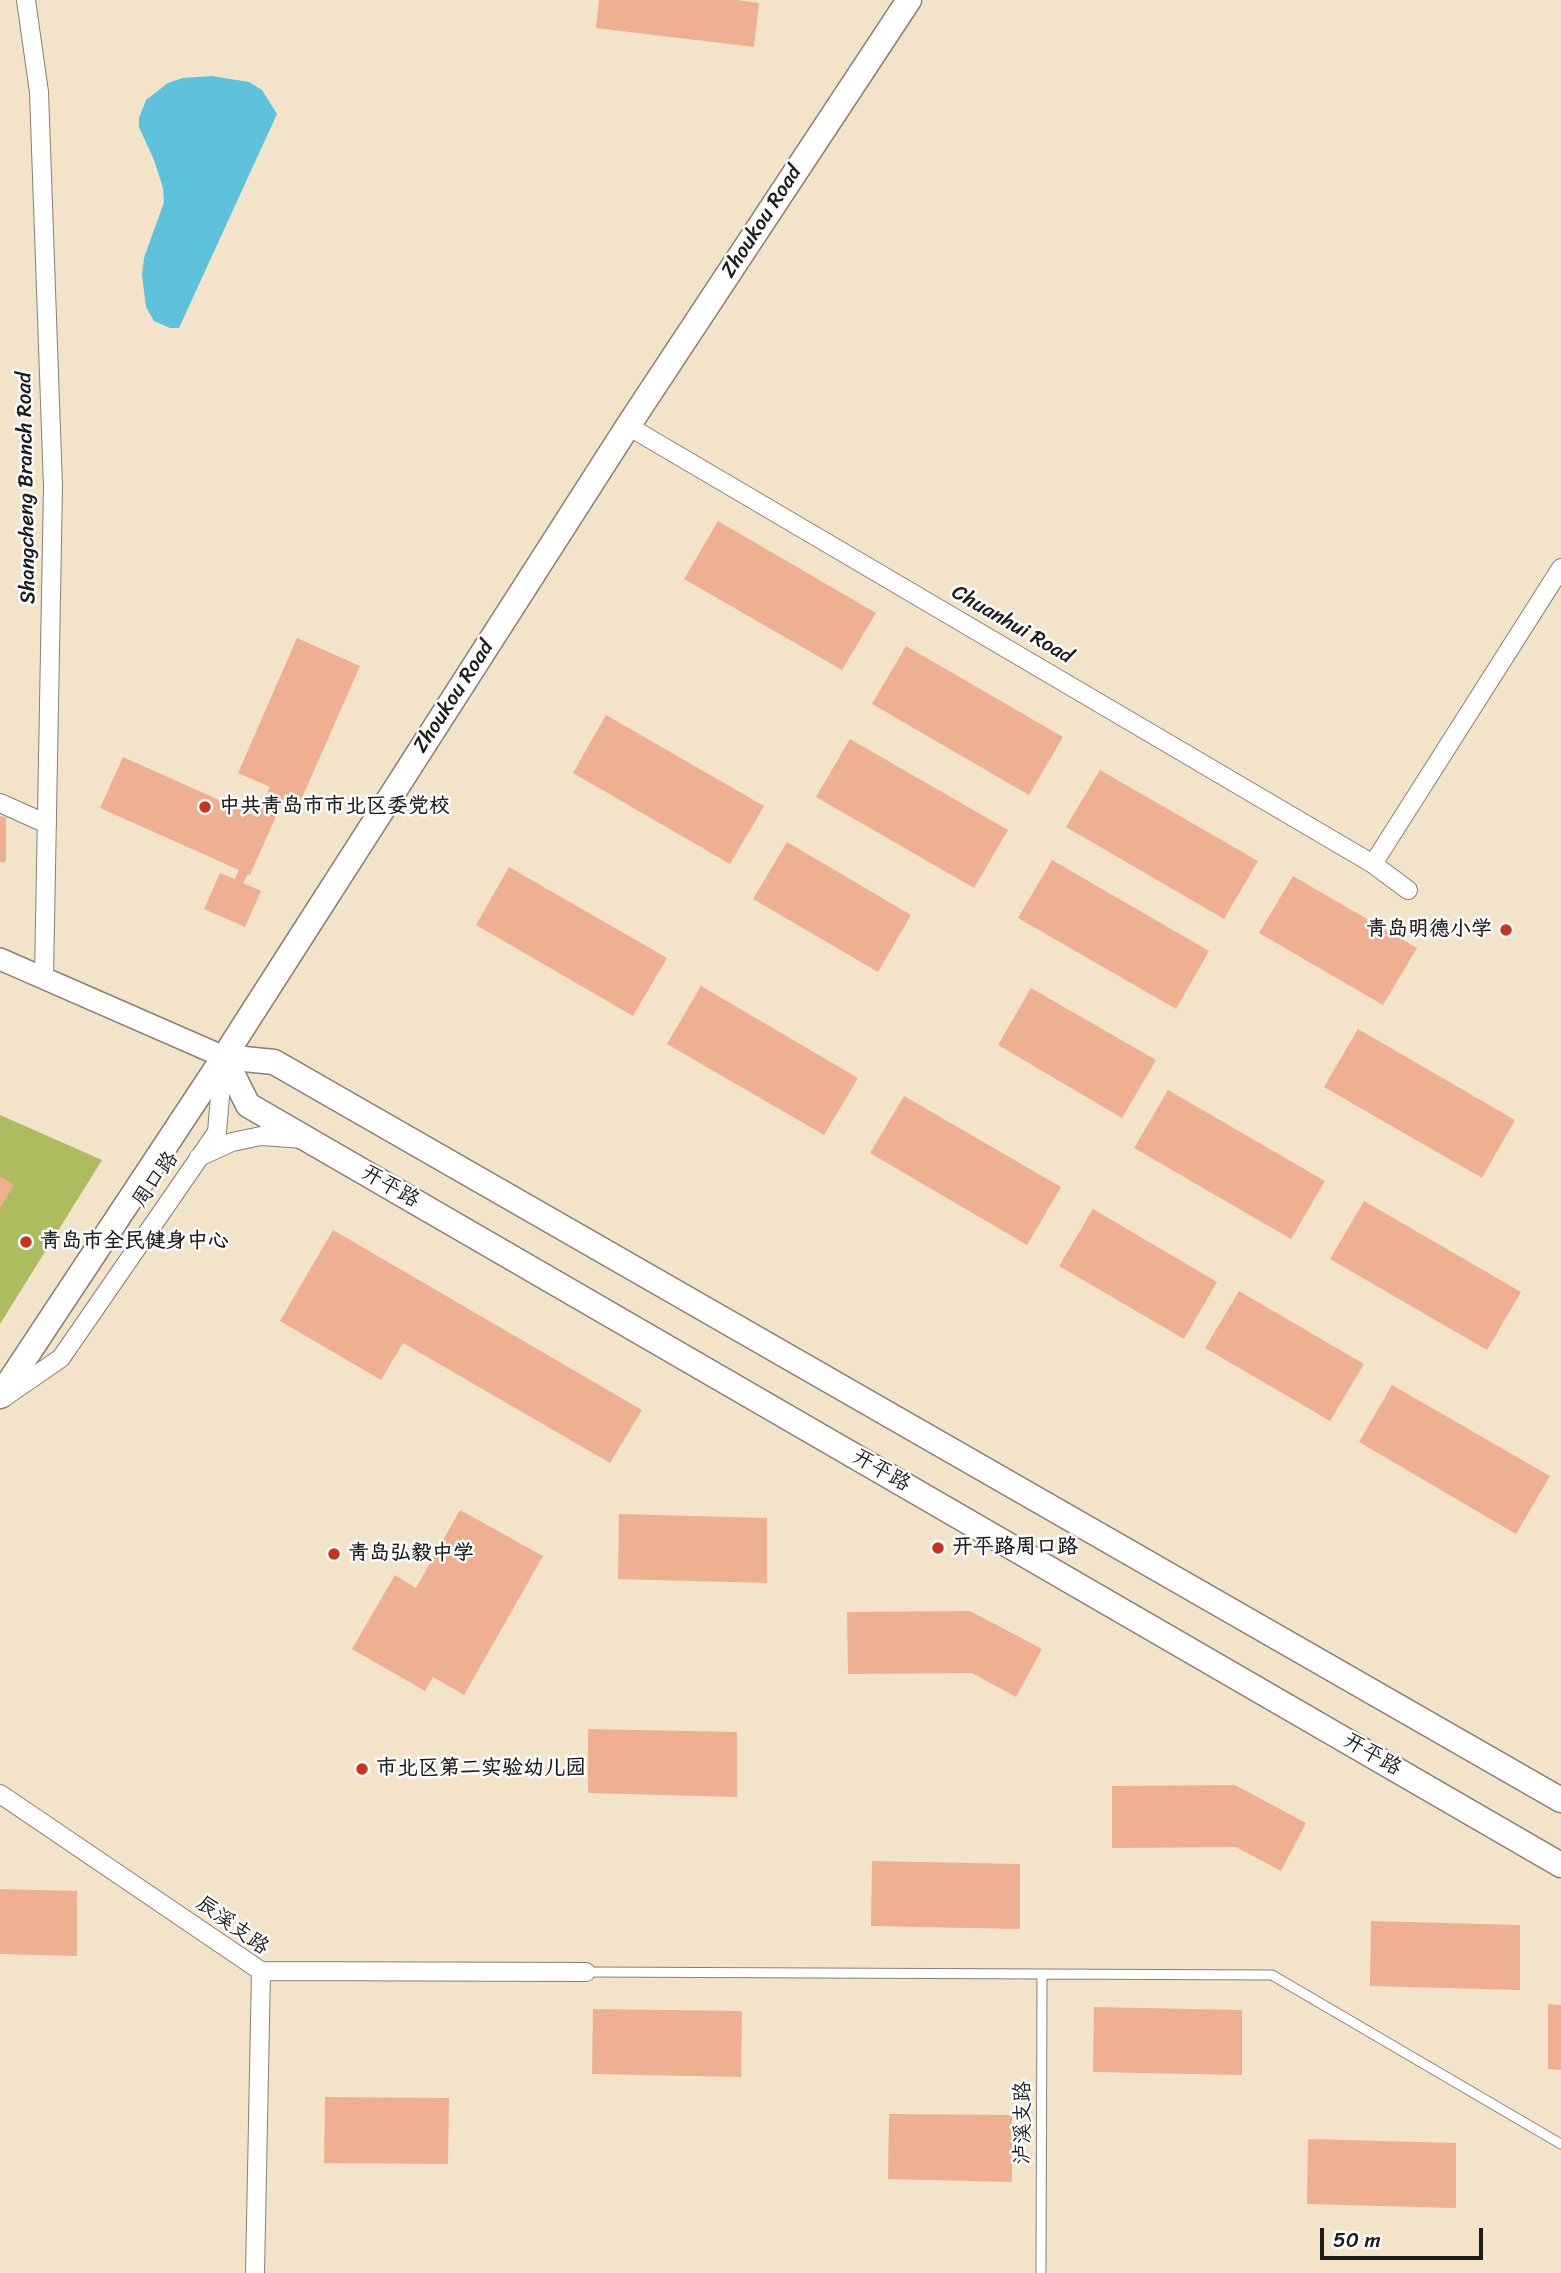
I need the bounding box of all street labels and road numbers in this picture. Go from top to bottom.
street label: Zhoukou Road [716,161,808,283]
street label: Shangcheng Branch Road [12,372,42,604]
street label: Chuanhui Road [947,580,1077,670]
street label: Zhoukou Road [408,636,500,758]
street label: 周口路 [128,1147,184,1213]
street label: 开平路 [356,1160,424,1214]
street label: 开平路 [847,1444,915,1498]
street label: 开平路 [1338,1728,1406,1782]
street label: 辰溪支路 [191,1891,273,1961]
street label: 泸溪支路 [1011,2081,1037,2165]

